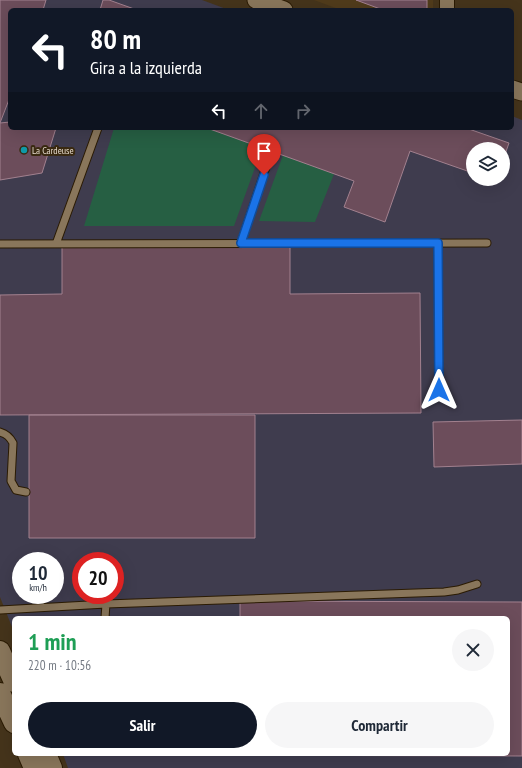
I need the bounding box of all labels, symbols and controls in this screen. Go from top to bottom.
text: 80 m [90,20,141,57]
icon: left [24,24,76,76]
text: Gira a la izquierda [90,56,202,79]
icon: left [208,100,230,122]
icon: ahead [250,100,272,122]
icon: right [292,100,314,122]
pin [247,134,281,175]
icon: arrive [253,140,275,162]
map controls [466,142,510,186]
button: layers [466,142,510,186]
place label: La Cardeuse [32,144,74,157]
marker: La Cardeuse [19,145,29,155]
position arrow [418,369,460,411]
speed limit sign: 20 [72,552,124,604]
text: 10 [28,560,48,586]
text: km/h [29,581,47,594]
text: 1 min [28,626,76,657]
button: close [452,629,494,671]
text: 220 m · 10:56 [28,657,91,674]
button: Salir [28,702,257,748]
button: Compartir [265,702,494,748]

